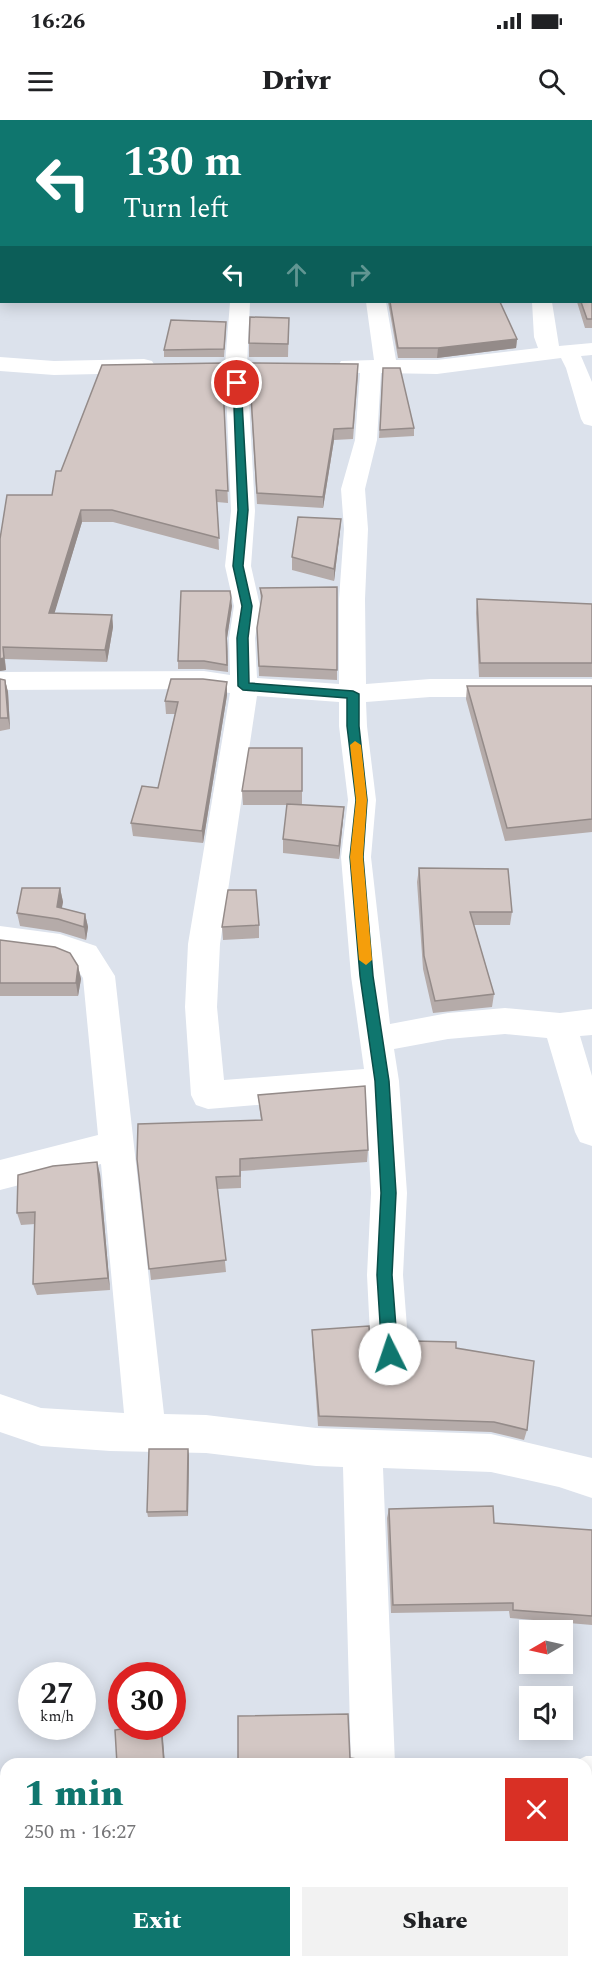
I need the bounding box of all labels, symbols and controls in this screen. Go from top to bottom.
text: 16:26 [30,5,85,38]
text: Drivr [262,60,330,102]
icon: menu [24,65,57,98]
icon: search [535,65,568,98]
text: 130 m [123,131,242,194]
icon: left [24,144,102,222]
text: Turn left [123,188,229,230]
icon: left [217,258,250,291]
icon: ahead [280,258,313,291]
icon: right [343,258,376,291]
pin [211,357,262,408]
icon: arrive [220,366,253,399]
position arrow [358,1322,422,1386]
north arrow [519,1620,573,1674]
map controls [519,1620,573,1740]
speed limit sign: 30 [108,1662,186,1740]
text: 27 [40,1671,74,1717]
button: sound [519,1686,573,1740]
text: km/h [40,1705,74,1728]
text: 1 min [24,1767,124,1822]
button: close [505,1778,568,1841]
text: 250 m · 16:27 [24,1817,136,1847]
button: Exit [24,1887,290,1956]
button: Share [302,1887,568,1956]

